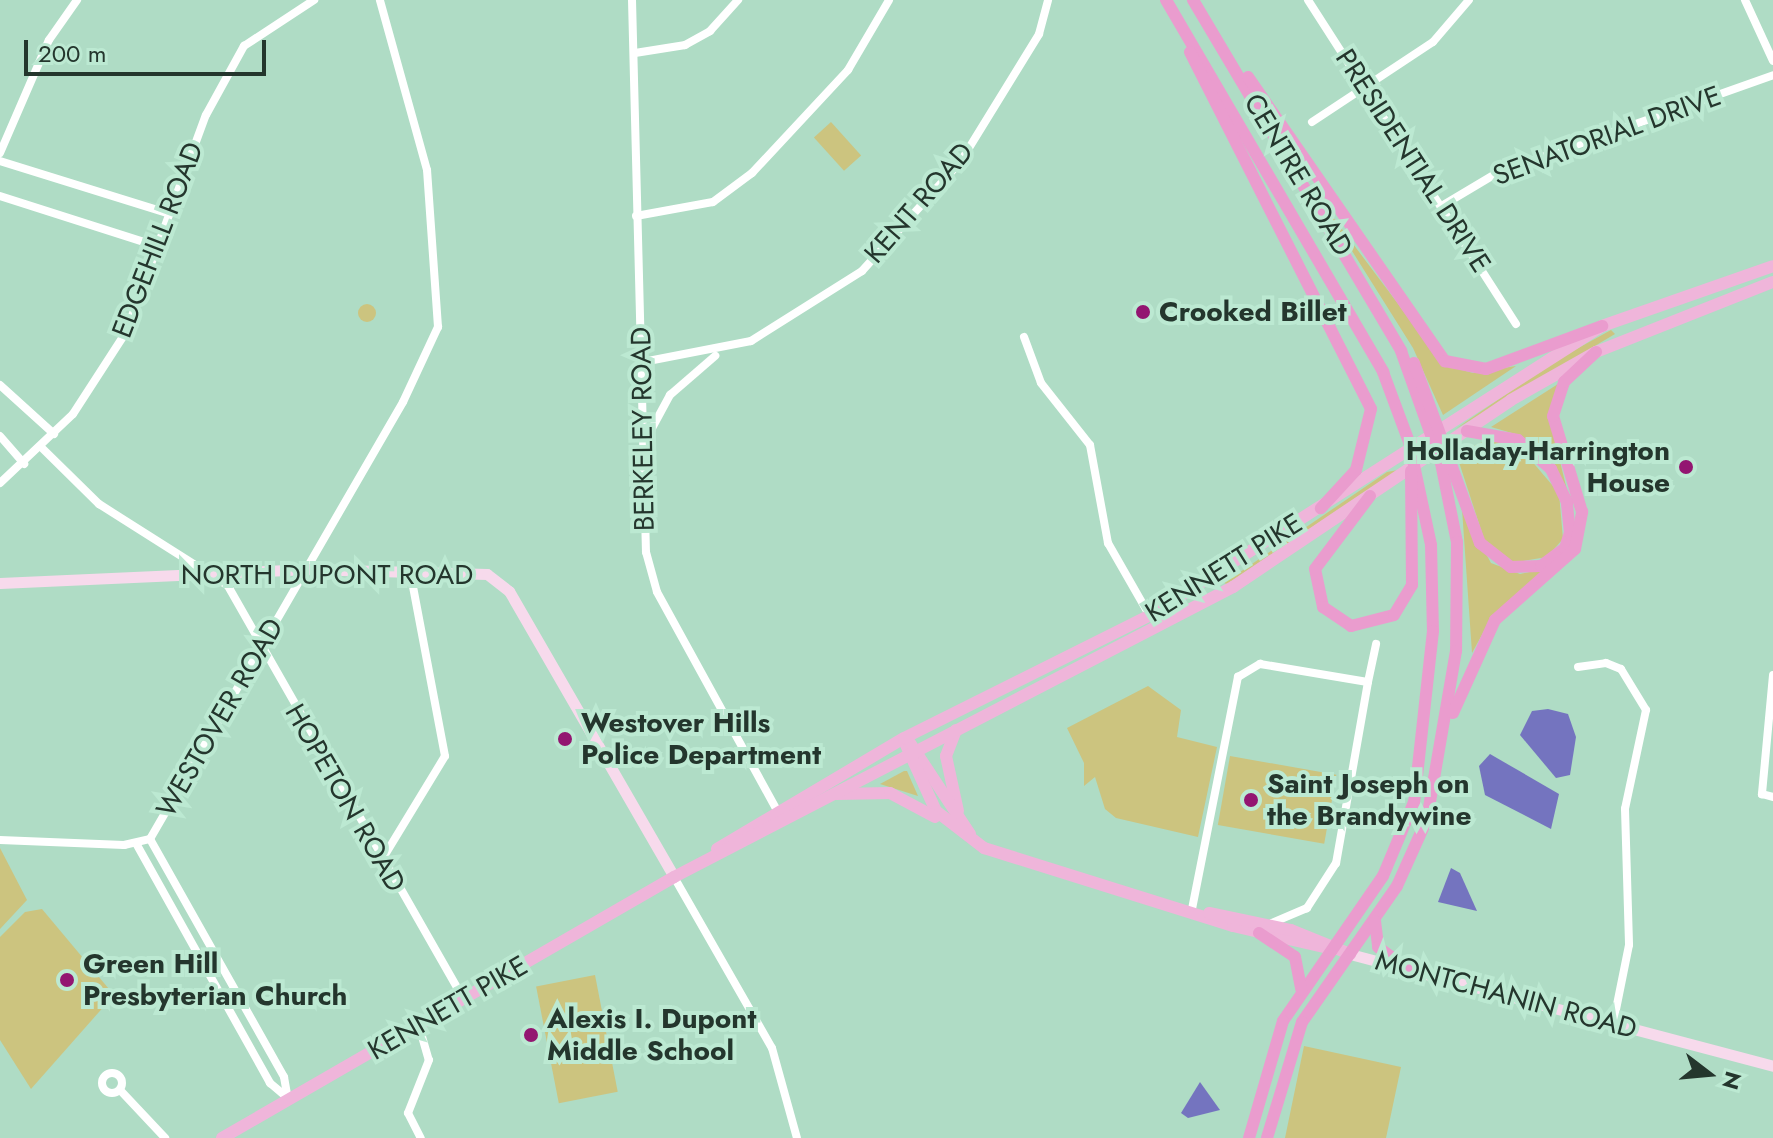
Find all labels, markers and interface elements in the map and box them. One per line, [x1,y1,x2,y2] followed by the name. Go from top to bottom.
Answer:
[28,24,270,74] scale bar
[38,36,106,71] text: 200 m
[1328,43,1498,279] street label: PRESIDENTIAL DRIVE
[1488,79,1726,193] street label: SENATORIAL DRIVE
[1236,88,1360,262] street label: CENTRE ROAD
[858,136,980,270] street label: KENT ROAD
[105,138,211,342] street label: EDGEHILL ROAD
[1159,295,1347,329] place label: Crooked Billet
[1134,303,1152,321] marker: Crooked Billet
[624,326,662,532] street label: BERKELEY ROAD
[1406,434,1670,500] place label: Holladay-Harrington House
[1677,458,1695,476] marker: Holladay-Harrington House
[1139,506,1309,630] street label: KENNETT PIKE
[181,558,473,592] street label: NORTH DUPONT ROAD
[149,613,291,823] street label: WESTOVER ROAD
[278,698,412,898] street label: HOPETON ROAD
[581,706,821,772] place label: Westover Hills Police Department
[556,730,574,748] marker: Westover Hills Police Department
[1267,767,1471,833] place label: Saint Joseph on the Brandywine
[1242,791,1260,809] marker: Saint Joseph on the Brandywine
[1372,944,1640,1046] street label: MONTCHANIN ROAD
[83,947,348,1013] place label: Green Hill Presbyterian Church
[362,949,534,1067] street label: KENNETT PIKE
[58,971,76,989] marker: Green Hill Presbyterian Church
[547,1002,756,1068] place label: Alexis I. Dupont Middle School
[522,1026,540,1044] marker: Alexis I. Dupont Middle School
[1669,1034,1749,1114] north arrow
[1714,1068,1750,1093] text: N

